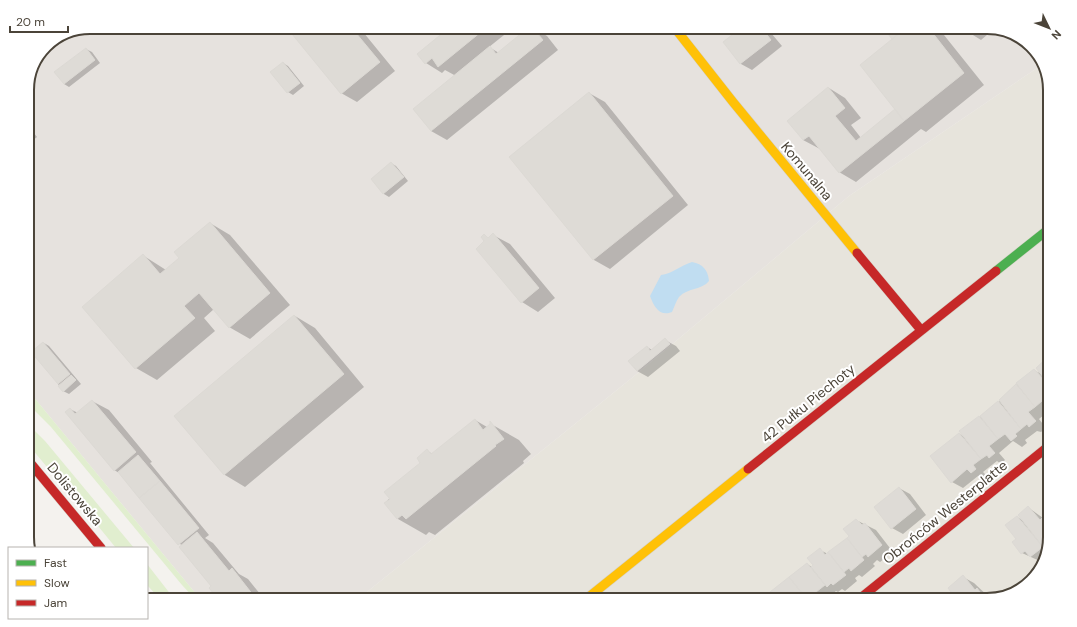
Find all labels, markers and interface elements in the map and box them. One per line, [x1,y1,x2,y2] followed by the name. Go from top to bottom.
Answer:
[10,8,68,34] scale bar
[1029,8,1069,48] north arrow
[16,14,45,30] text: 20 m
[1048,27,1064,43] text: N
[777,138,837,204] street label: Komunalna
[757,360,859,446] street label: 42 Pułku Piechoty
[879,456,1011,568] street label: Obrońców Westerplatte
[43,459,107,529] street label: Dolistowska
[8,547,148,619] legend
[44,555,67,571] text: Fast
[44,575,70,591] text: Slow
[44,595,67,611] text: Jam

